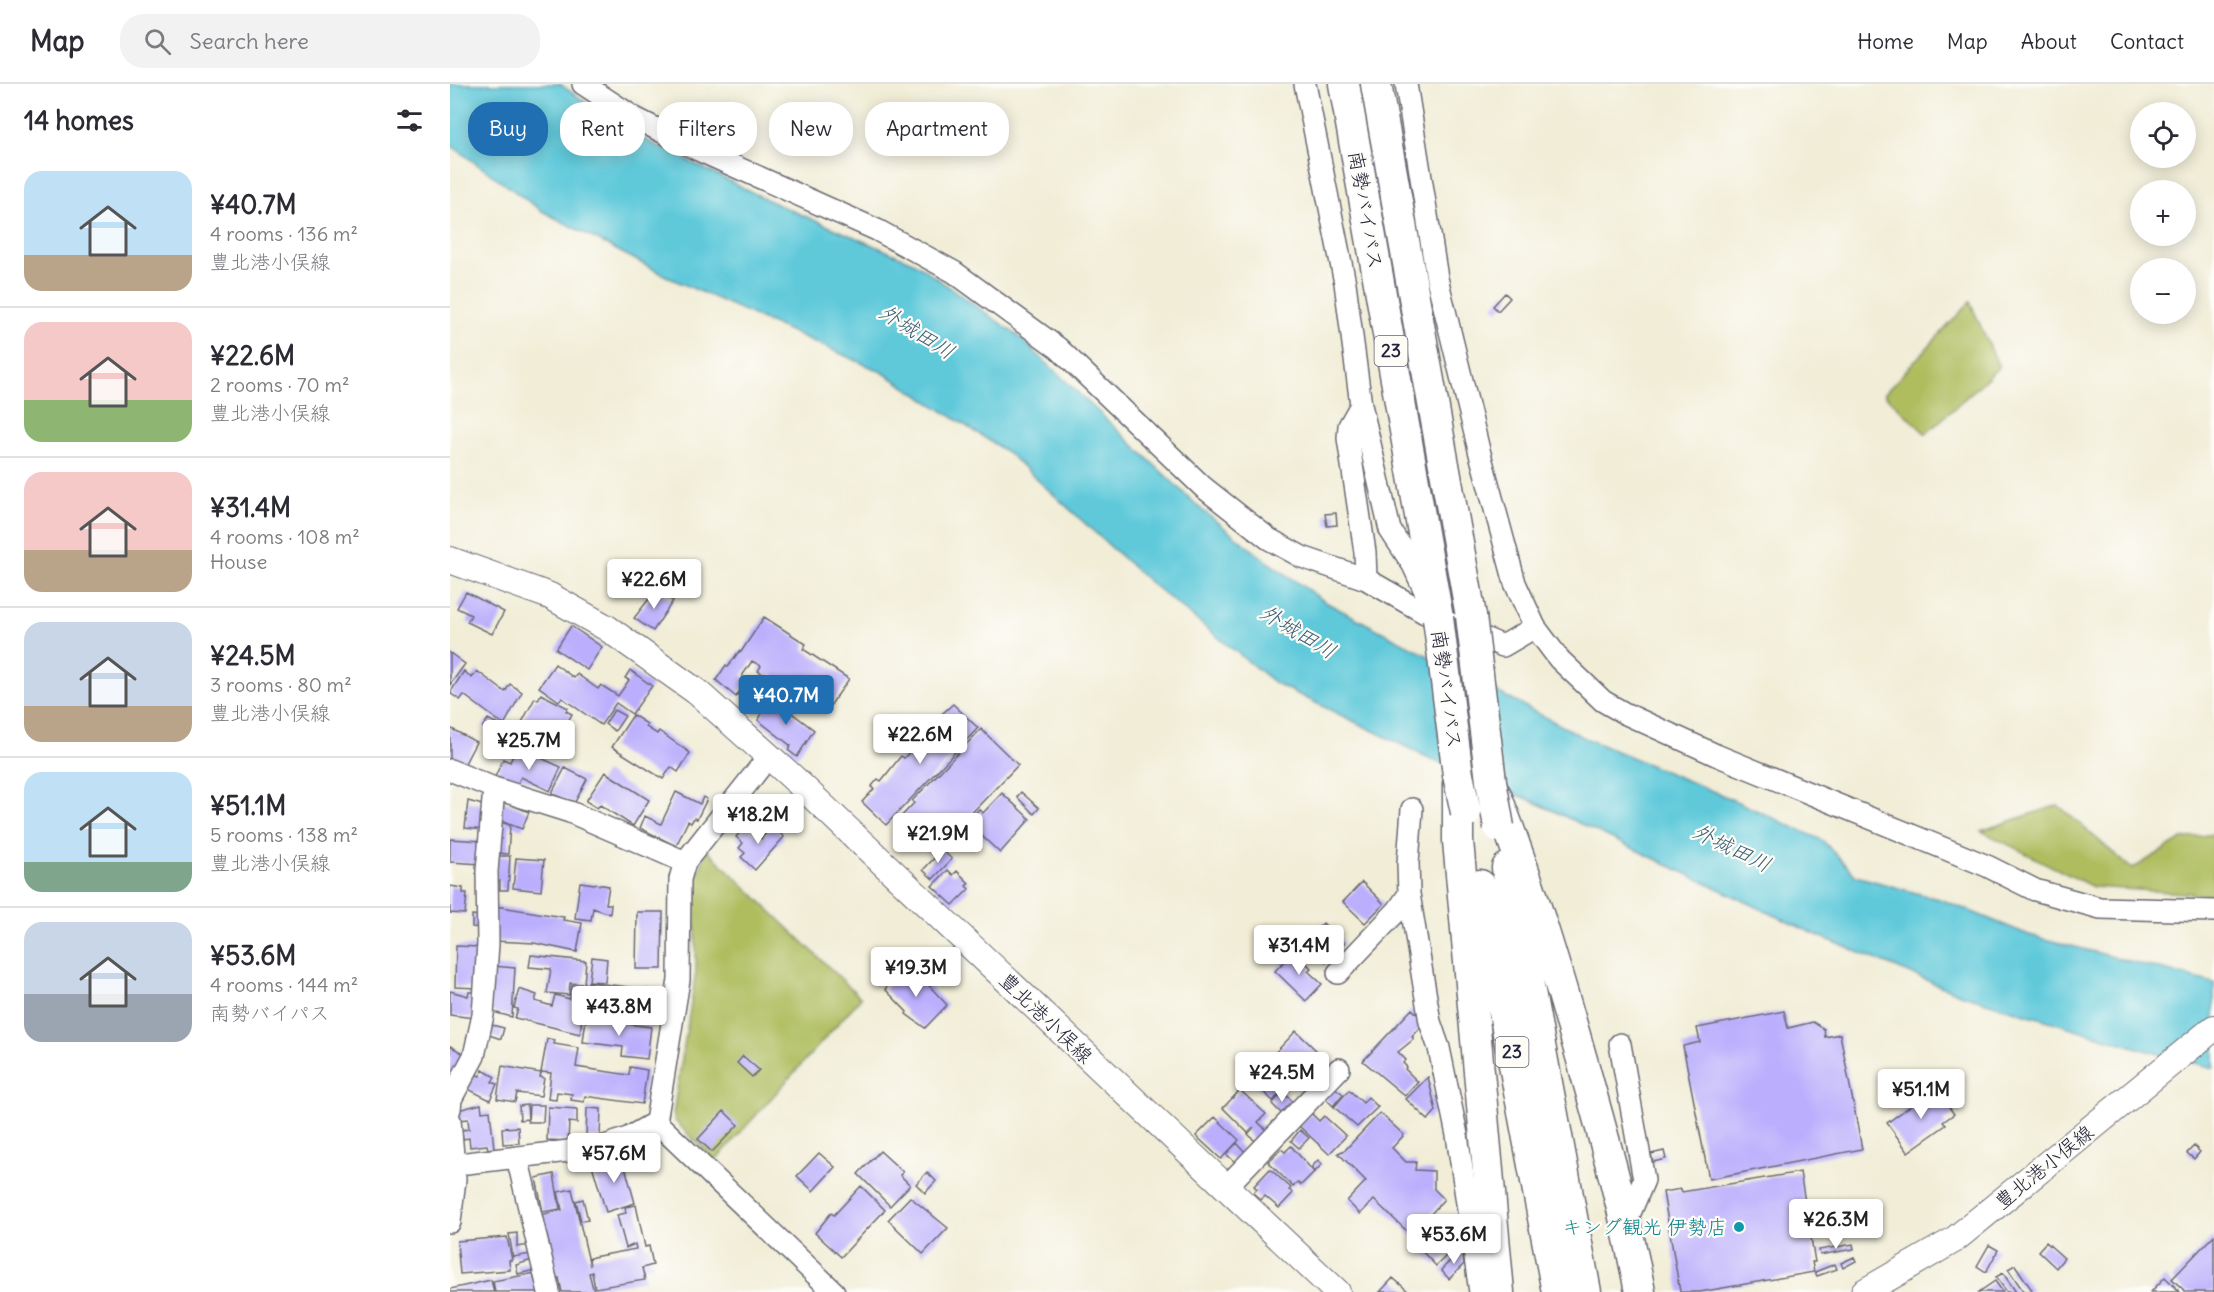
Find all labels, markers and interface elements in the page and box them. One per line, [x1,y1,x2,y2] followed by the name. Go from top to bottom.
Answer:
[120,14,540,68] search box
[30,23,84,59] text: Map
[141,25,174,58] icon: search
[189,27,309,55] text: Search here
[1857,28,1914,55] text: Home
[1947,28,1988,55] text: Map
[2021,28,2077,55] text: About
[2110,28,2184,55] text: Contact
[468,102,548,156] chip: Buy
[560,102,645,156] chip: Rent
[657,102,757,156] chip: Filters
[769,102,853,156] chip: New
[865,102,1009,156] chip: Apartment
[2130,102,2196,324] map controls
[2130,102,2196,168] button: locate
[24,104,134,137] text: 14 homes
[393,104,426,137] icon: filters
[1344,149,1389,271] street label: 南勢バイパス
[2130,180,2196,246] button: +
[210,188,297,221] text: ¥40.7M
[72,195,144,267] icon: home
[210,221,358,246] text: 4 rooms · 136 m²
[210,249,330,274] text: 豊北港小俣線
[2130,258,2196,324] button: −
[874,298,960,365] water label: 外城田川
[1374,336,1408,366] road number: 23
[210,339,295,372] text: ¥22.6M
[72,346,144,418] icon: home
[210,372,350,397] text: 2 rooms · 70 m²
[210,400,330,425] text: 豊北港小俣線
[210,491,291,524] text: ¥31.4M
[72,496,144,568] icon: home
[210,524,360,549] text: 4 rooms · 108 m²
[210,549,267,574] text: House
[605,559,703,610] pin: ¥22.6M
[621,566,687,591] text: ¥22.6M
[1255,598,1341,665] water label: 外城田川
[1427,628,1468,750] street label: 南勢バイパス
[210,639,296,672] text: ¥24.5M
[72,646,144,718] icon: home
[210,672,352,697] text: 3 rooms · 80 m²
[737,675,835,726] pin: ¥40.7M
[753,682,819,707] text: ¥40.7M
[210,700,330,725] text: 豊北港小俣線
[871,714,969,765] pin: ¥22.6M
[480,720,578,771] pin: ¥25.7M
[887,721,953,746] text: ¥22.6M
[497,727,561,752] text: ¥25.7M
[210,789,286,822] text: ¥51.1M
[709,794,807,845] pin: ¥18.2M
[72,796,144,868] icon: home
[727,801,789,826] text: ¥18.2M
[889,813,987,864] pin: ¥21.9M
[1689,817,1776,878] water label: 外城田川
[907,820,969,845] text: ¥21.9M
[210,822,358,847] text: 5 rooms · 138 m²
[210,850,330,875] text: 豊北港小俣線
[1250,925,1348,976] pin: ¥31.4M
[1268,932,1330,957] text: ¥31.4M
[210,939,296,972] text: ¥53.6M
[72,946,144,1018] icon: home
[867,947,965,998] pin: ¥19.3M
[885,954,947,979] text: ¥19.3M
[995,967,1098,1068] street label: 豊北港小俣線
[210,972,358,997] text: 4 rooms · 144 m²
[570,986,668,1037] pin: ¥43.8M
[586,993,652,1018] text: ¥43.8M
[210,1000,330,1025] text: 南勢バイパス
[1496,1037,1528,1067] road number: 23
[1233,1052,1331,1103] pin: ¥24.5M
[1249,1059,1315,1084] text: ¥24.5M
[1872,1069,1970,1120] pin: ¥51.1M
[1892,1076,1950,1101] text: ¥51.1M
[1989,1119,2098,1214] street label: 豊北港小俣線
[565,1133,663,1184] pin: ¥57.6M
[582,1140,646,1165] text: ¥57.6M
[1787,1199,1885,1250] pin: ¥26.3M
[1803,1206,1869,1231] text: ¥26.3M
[1405,1214,1503,1265] pin: ¥53.6M
[1562,1214,1727,1239] place label: キング観光 伊勢店
[1732,1220,1746,1234] marker: キング観光 伊勢店
[1421,1221,1487,1246] text: ¥53.6M

